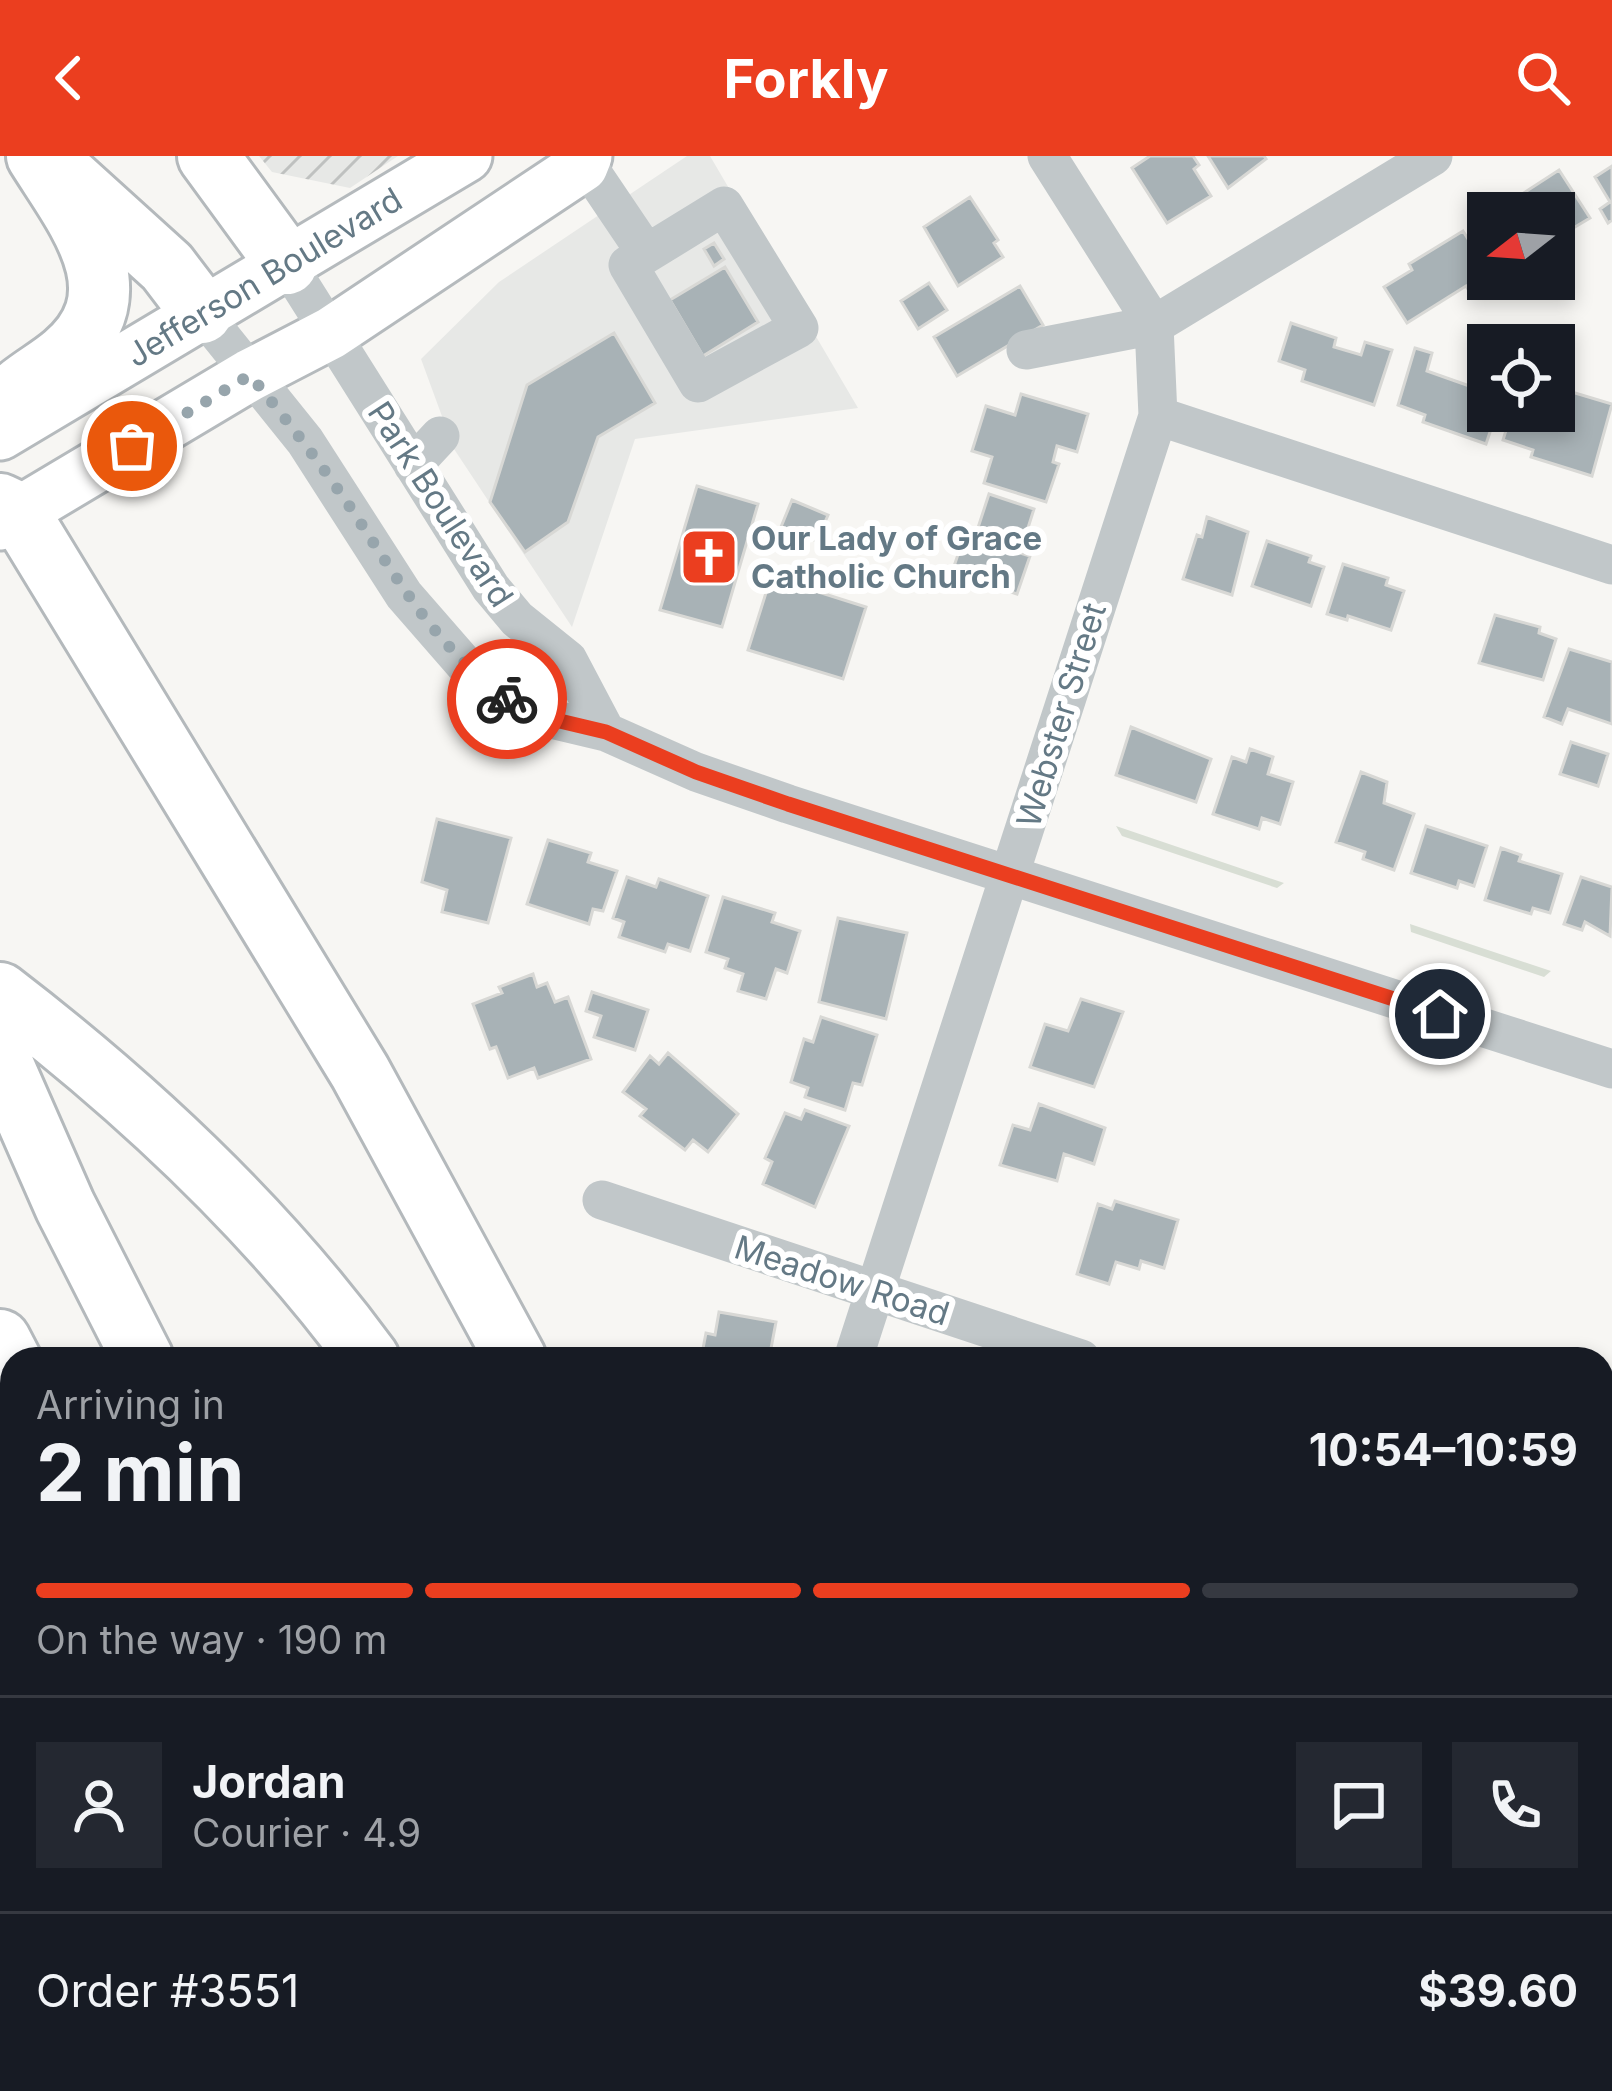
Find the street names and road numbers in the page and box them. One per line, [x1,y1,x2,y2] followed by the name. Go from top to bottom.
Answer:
[119,179,409,375] street label: Jefferson Boulevard
[360,394,522,614] street label: Park Boulevard
[1008,598,1114,832] street label: Webster Street
[730,1226,954,1334] street label: Meadow Road

